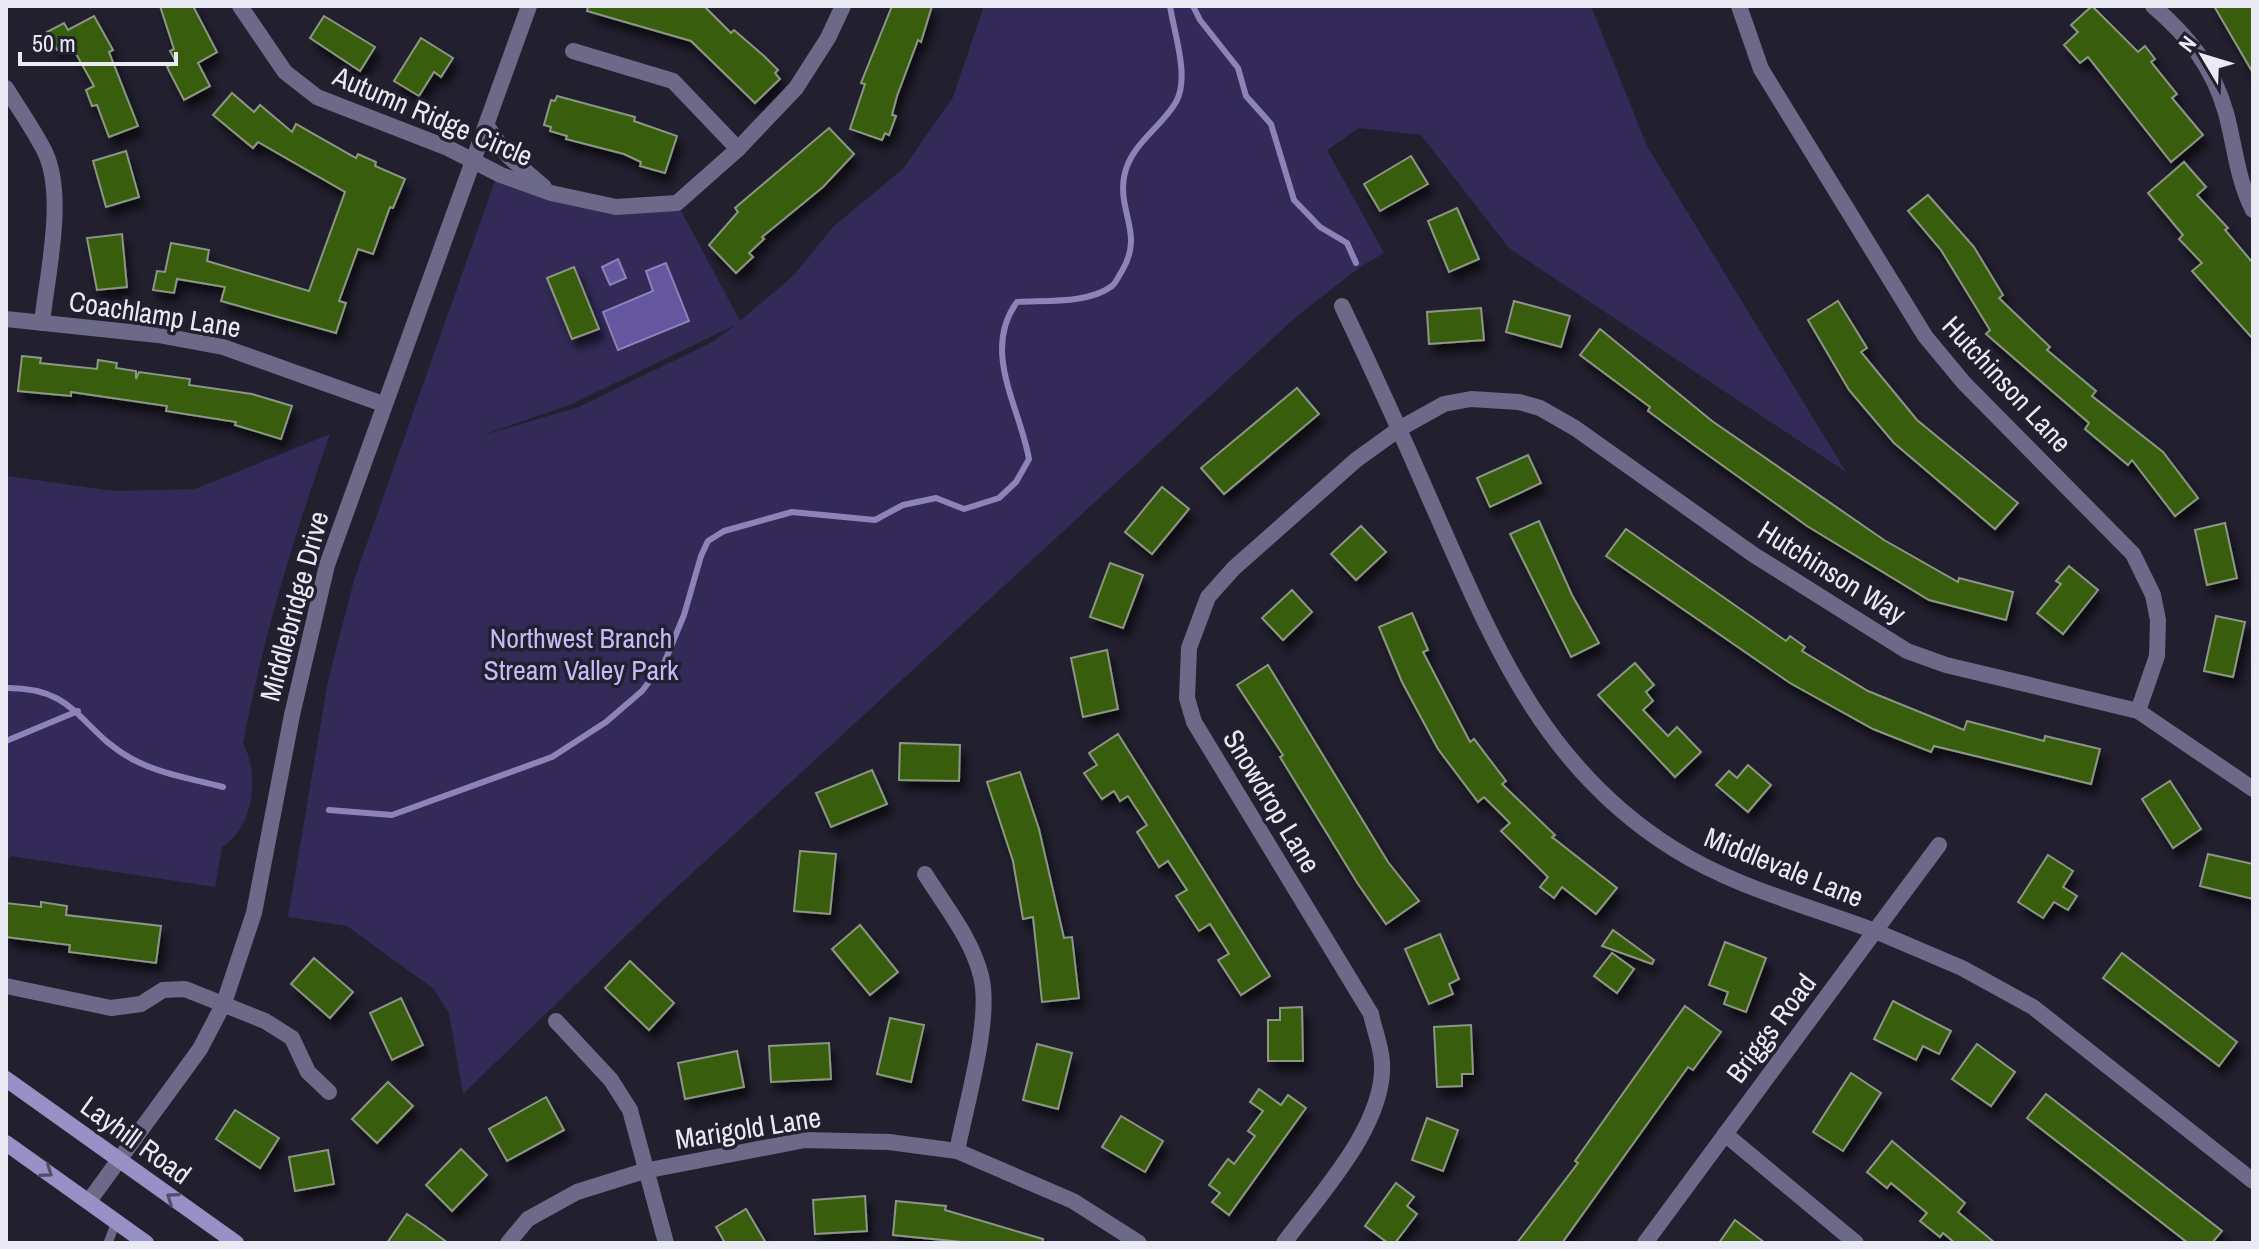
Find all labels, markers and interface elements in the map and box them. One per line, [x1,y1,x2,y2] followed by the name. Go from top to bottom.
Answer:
[20,16,176,66] scale bar
[2163,16,2243,96] north arrow
[32,27,76,59] text: 50 m
[2171,29,2203,58] text: N
[327,56,539,175] street label: Autumn Ridge Circle
[66,282,244,346] street label: Coachlamp Lane
[1934,308,2080,460] street label: Hutchinson Lane
[250,507,338,705] street label: Middlebridge Drive
[1751,511,1914,633] street label: Hutchinson Way
[484,619,679,689] park label: Northwest Branch Stream Valley Park
[1214,722,1330,880] street label: Snowdrop Lane
[1699,818,1869,916] street label: Middlevale Lane
[1717,966,1825,1090] street label: Briggs Road
[73,1087,199,1193] street label: Layhill Road
[673,1098,823,1158] street label: Marigold Lane
[39,1162,53,1177] one-way arrow
[166,1193,180,1208] one-way arrow

